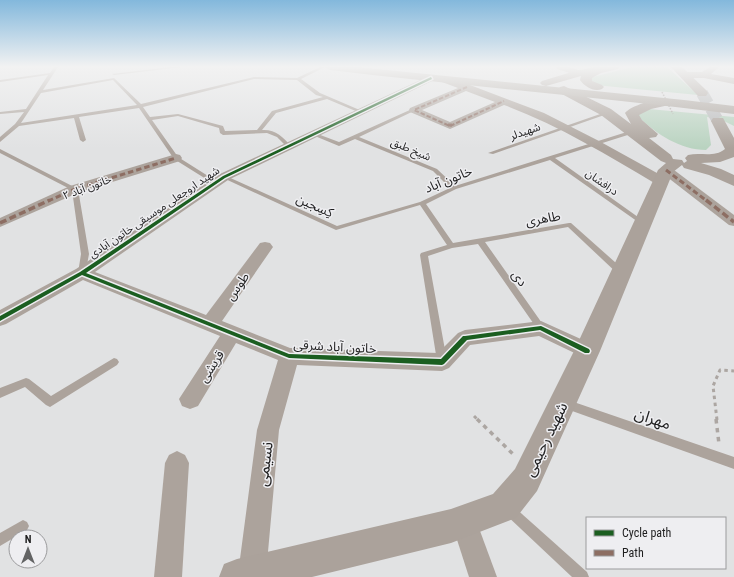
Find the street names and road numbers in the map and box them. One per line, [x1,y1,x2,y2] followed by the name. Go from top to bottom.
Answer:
[507,120,542,143] street label: شهیدلر
[388,135,433,165] street label: شیخ طبق
[422,163,475,197] street label: خاتون آباد
[87,164,222,261] street label: شهید اروجعلی موسیقی خاتون آبادی
[583,167,620,198] street label: درافشان
[61,172,114,202] street label: خاتون آباد ۲
[294,191,336,221] street label: کِسِجین
[525,208,562,230] street label: طاهری
[508,267,530,290] street label: دی
[222,269,253,304] street label: طوس
[293,337,377,357] street label: خاتون آباد شرقی
[196,347,228,386] street label: قریشی
[519,399,572,480] street label: شهید رحیمی
[632,403,674,434] street label: مهران
[252,441,277,488] street label: نسیمی

